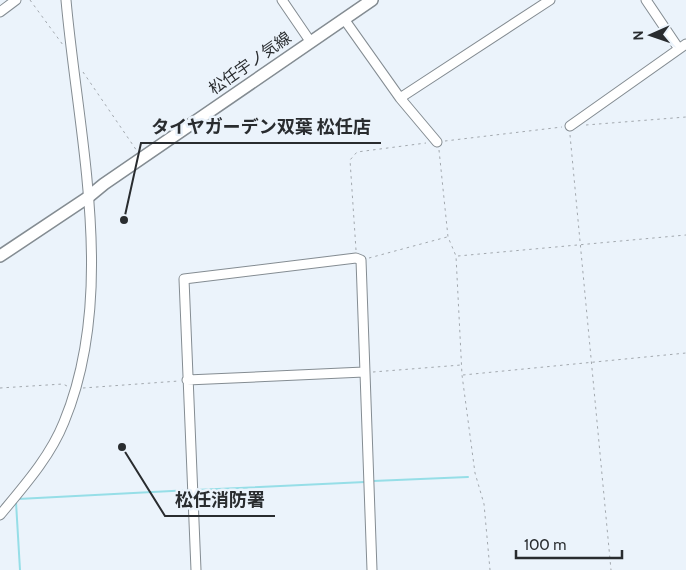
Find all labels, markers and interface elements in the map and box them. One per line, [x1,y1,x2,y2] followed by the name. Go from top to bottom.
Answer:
[626,10,676,60] north arrow
[205,28,295,98] street label: 松任宇ノ気線
[629,30,647,41] text: N
[141,110,381,143] callout: タイヤガーデン双葉 松任店
[151,116,371,138] text: タイヤガーデン双葉 松任店
[165,483,275,516] callout: 松任消防署
[175,489,265,511] text: 松任消防署
[516,528,622,560] scale bar
[524,536,566,554] text: 100 m

